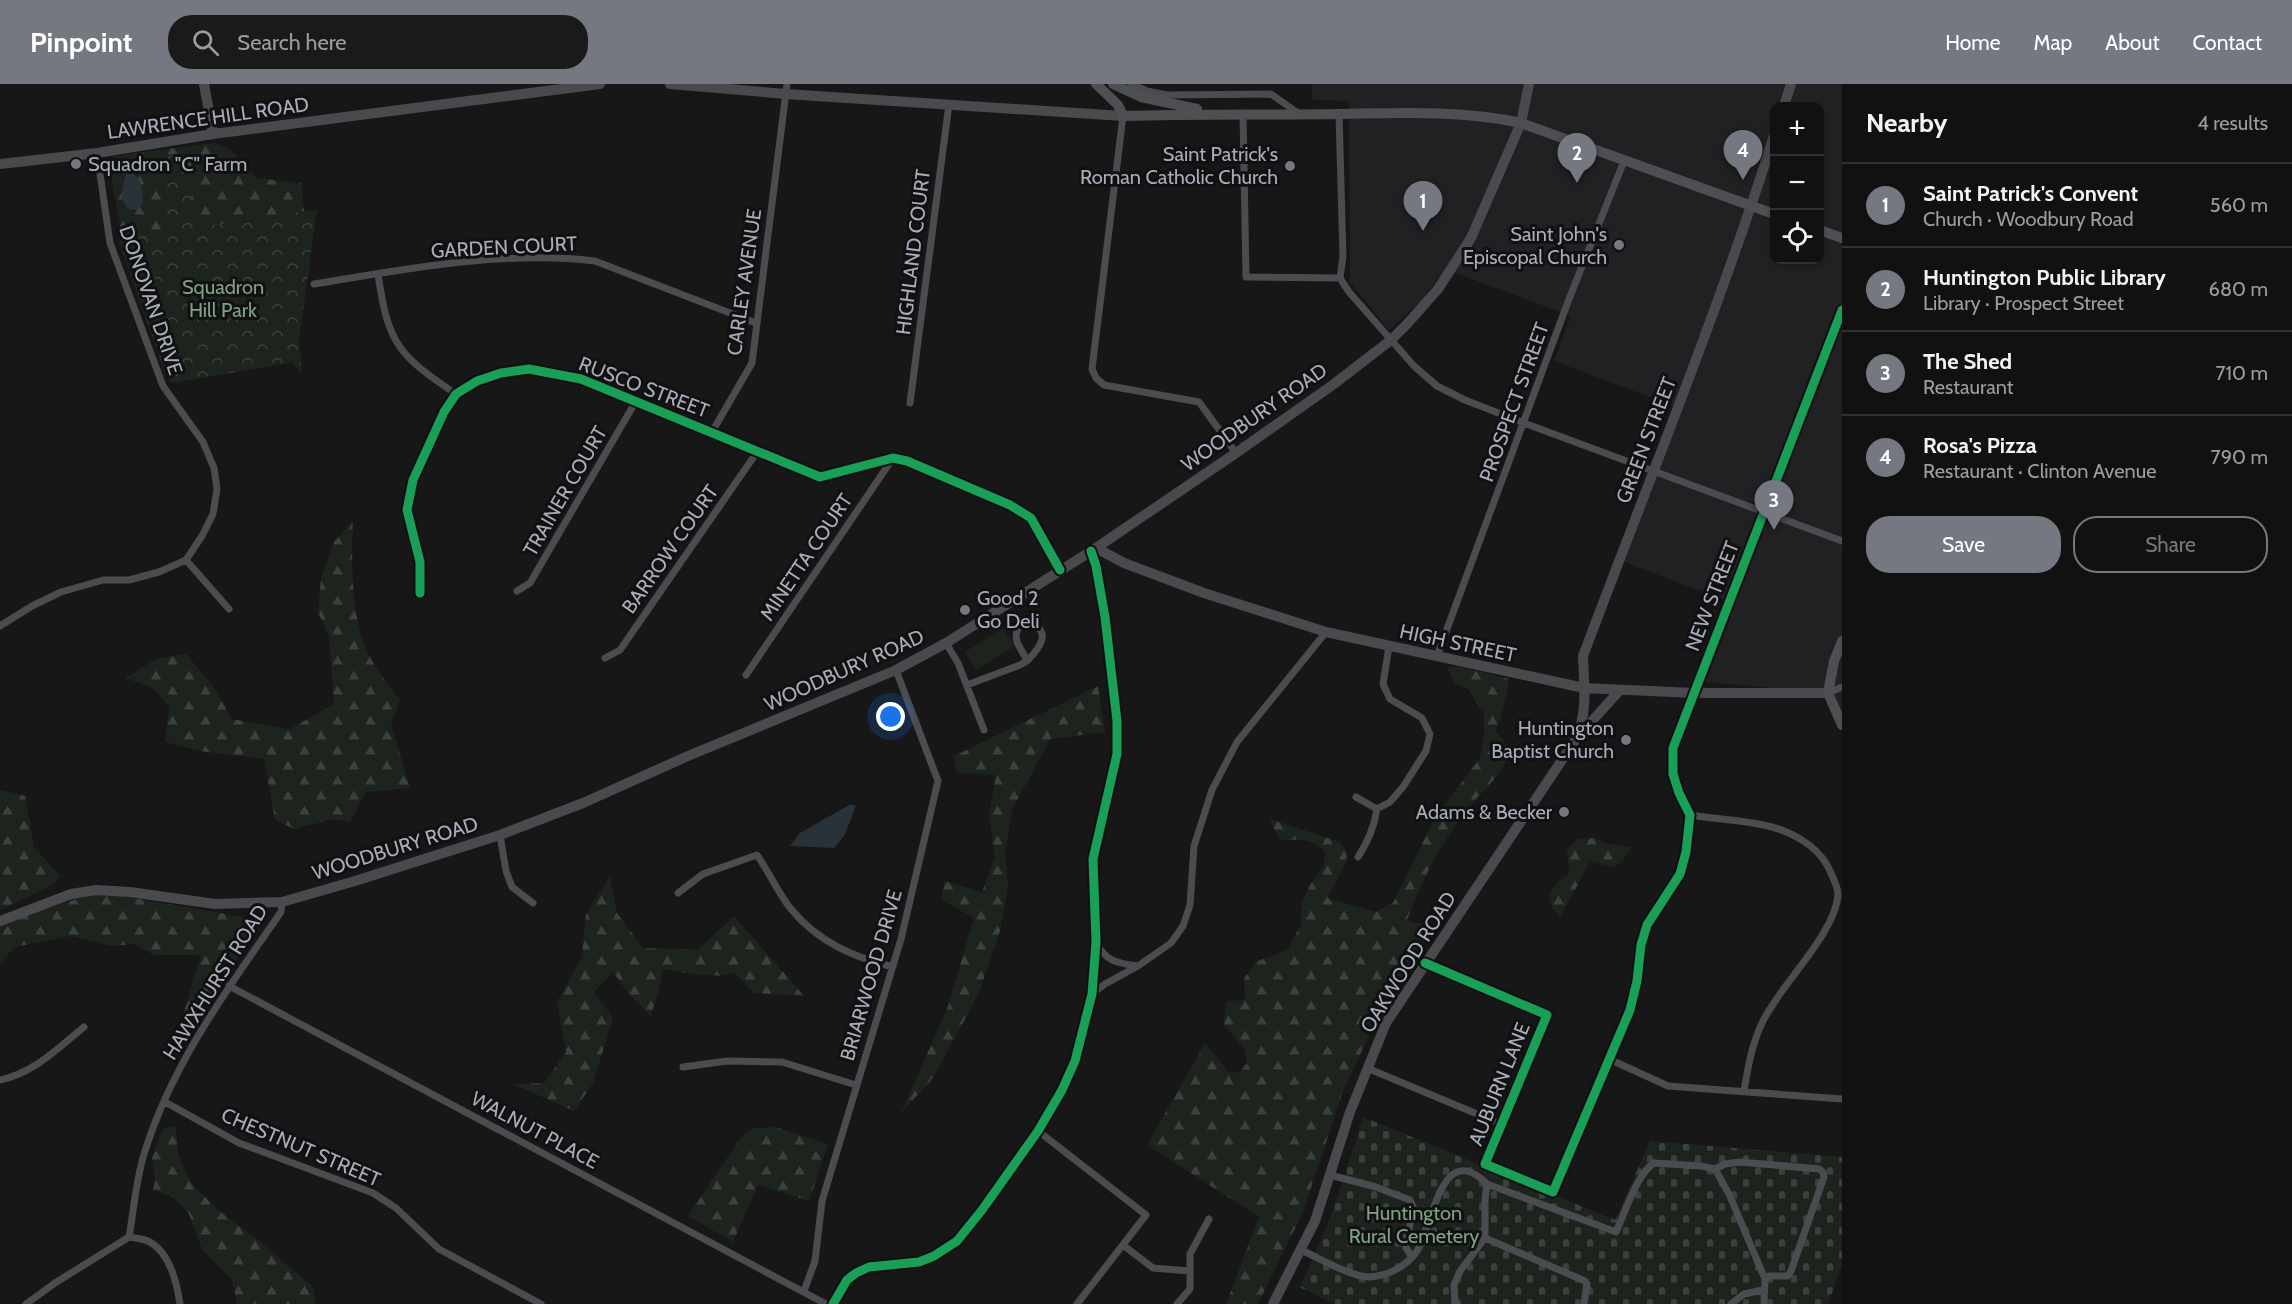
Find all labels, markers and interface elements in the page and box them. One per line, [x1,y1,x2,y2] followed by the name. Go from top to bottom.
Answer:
[168,15,588,69] search box
[30,25,132,59] text: Pinpoint
[189,26,222,59] icon: search
[237,29,347,56] text: Search here
[1945,30,2001,55] text: Home
[2034,30,2072,55] text: Map
[2105,30,2159,55] text: About
[2192,30,2262,55] text: Contact
[106,92,310,144] street label: LAWRENCE HILL ROAD
[1770,102,1824,264] map controls
[1770,102,1824,156] button: +
[1866,107,1947,139] text: Nearby
[2197,111,2268,135] text: 4 results
[1724,130,1762,180] pin: 4
[1558,134,1596,183] pin: 2
[1080,142,1278,189] place label: Saint Patrick's Roman Catholic Church
[88,152,247,176] place label: Squadron "C" Farm
[1770,156,1824,210] button: −
[69,157,83,171] marker: Squadron "C" Farm
[1283,159,1297,173] marker: Saint Patrick's Roman Catholic Church
[891,168,935,336] street label: HIGHLAND COURT
[1923,180,2138,207] text: Saint Patrick's Convent
[1404,182,1442,231] pin: 1
[1882,193,1889,217] text: 1
[2210,193,2268,217] text: 560 m
[722,207,766,357] street label: CARLEY AVENUE
[1923,207,2134,231] text: Church · Woodbury Road
[1770,210,1824,264] button: locate
[114,222,188,378] street label: DONOVAN DRIVE
[1463,222,1607,269] place label: Saint John's Episcopal Church
[430,231,578,263] street label: GARDEN COURT
[1612,238,1626,252] marker: Saint John's Episcopal Church
[1923,264,2166,291] text: Huntington Public Library
[182,275,264,322] park label: Squadron Hill Park
[1880,277,1891,301] text: 2
[2209,277,2268,301] text: 680 m
[1923,291,2124,315] text: Library · Prospect Street
[1474,319,1554,485] street label: PROSPECT STREET
[1923,348,2012,375] text: The Shed
[576,351,713,423] street label: RUSCO STREET
[1177,358,1331,476] street label: WOODBURY ROAD
[1880,361,1891,385] text: 3
[2215,361,2268,385] text: 710 m
[1611,373,1681,507] street label: GREEN STREET
[1923,375,2014,399] text: Restaurant
[518,421,612,560] street label: TRAINER COURT
[1923,432,2037,459] text: Rosa's Pizza
[1879,445,1892,469] text: 4
[2211,445,2268,469] text: 790 m
[1923,459,2156,483] text: Restaurant · Clinton Avenue
[617,480,723,618] street label: BARROW COURT
[1754,480,1794,530] pin: 3
[755,489,857,625] street label: MINETTA COURT
[1866,516,2061,573] button: Save
[2073,516,2268,573] button: Share
[1680,537,1744,654] street label: NEW STREET
[977,586,1039,633] place label: Good 2 Go Deli
[958,603,972,617] marker: Good 2 Go Deli
[1398,619,1519,667] street label: HIGH STREET
[760,624,928,716] street label: WOODBURY ROAD
[876,702,905,731] your location
[1491,716,1614,763] place label: Huntington Baptist Church
[1619,733,1633,747] marker: Huntington Baptist Church
[1416,800,1553,824] place label: Adams & Becker
[1557,805,1571,819] marker: Adams & Becker
[309,811,481,885] street label: WOODBURY ROAD
[835,887,907,1063] street label: BRIARWOOD DRIVE
[1355,887,1461,1037] street label: OAKWOOD ROAD
[158,900,272,1064] street label: HAWXHURST ROAD
[1463,1019,1535,1149] street label: AUBURN LANE
[467,1086,603,1174] street label: WALNUT PLACE
[218,1103,385,1192] street label: CHESTNUT STREET
[1349,1201,1479,1248] park label: Huntington Rural Cemetery

